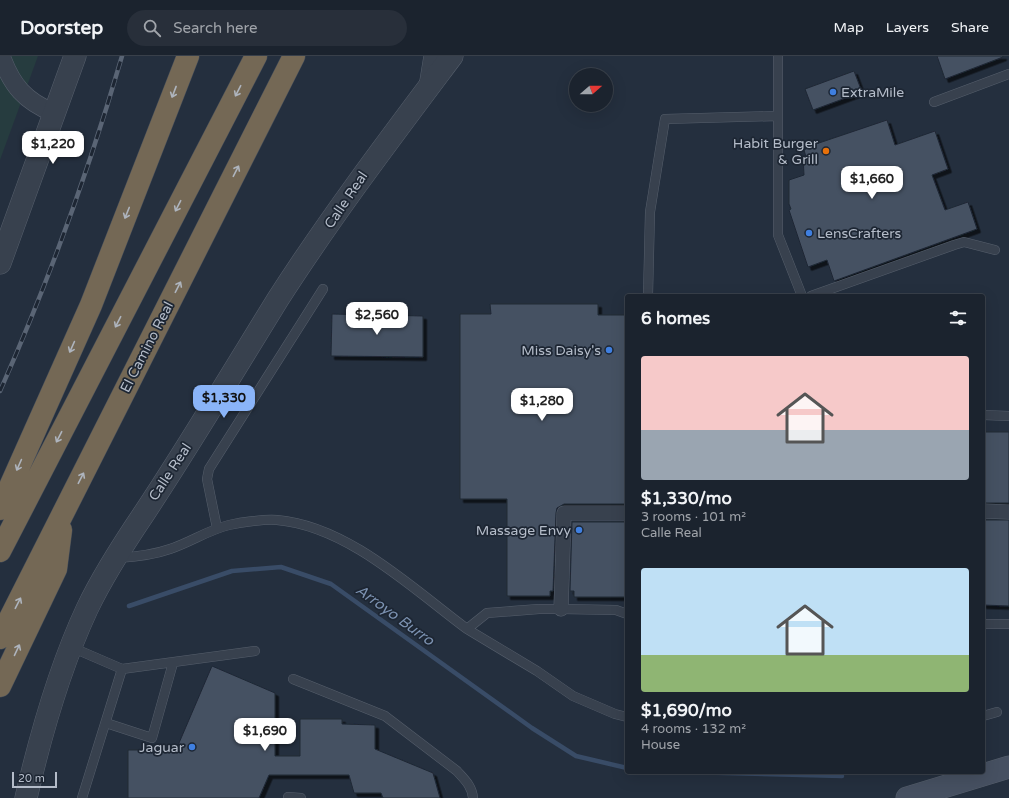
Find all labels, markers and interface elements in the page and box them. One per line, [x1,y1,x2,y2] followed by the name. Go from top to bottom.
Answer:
[127,10,407,46] search box
[20,17,103,39] text: Doorstep
[141,17,163,39] icon: search
[173,19,258,37] text: Search here
[834,19,864,36] text: Map
[886,19,929,36] text: Layers
[951,19,989,36] text: Share
[569,68,613,112] north arrow
[569,68,613,112] map controls
[233,84,241,96] one-way arrow
[841,84,904,101] place label: ExtraMile
[170,86,178,98] one-way arrow
[828,87,838,97] marker: ExtraMile
[20,131,86,165] pin: $1,220
[733,135,819,168] place label: Habit Burger & Grill
[31,136,75,152] text: $1,220
[821,146,831,156] marker: Habit Burger & Grill
[233,165,240,177] one-way arrow
[839,166,905,200] pin: $1,660
[321,168,371,232] street label: Calle Real
[850,171,894,187] text: $1,660
[174,200,181,212] one-way arrow
[122,207,130,219] one-way arrow
[817,225,902,242] place label: LensCrafters
[804,228,814,238] marker: LensCrafters
[174,281,182,293] one-way arrow
[117,299,177,395] street label: El Camino Real
[344,302,410,336] pin: $2,560
[355,307,399,323] text: $2,560
[947,307,969,329] icon: filters
[641,308,710,329] text: 6 homes
[114,315,122,327] one-way arrow
[68,340,75,352] one-way arrow
[521,342,601,359] place label: Miss Daisy's
[604,345,614,355] marker: Miss Daisy's
[769,382,841,454] icon: home
[191,385,257,419] pin: $1,330
[509,388,575,422] pin: $1,280
[202,390,246,406] text: $1,330
[520,393,564,409] text: $1,280
[55,431,62,443] one-way arrow
[145,440,195,504] street label: Calle Real
[15,459,23,471] one-way arrow
[78,472,85,484] one-way arrow
[641,488,732,509] text: $1,330/mo
[641,509,746,525] text: 3 rooms · 101 m²
[476,522,571,539] place label: Massage Envy
[574,525,584,535] marker: Massage Envy
[641,525,702,541] text: Calle Real
[352,581,438,650] water label: Arroyo Burro
[769,594,841,666] icon: home
[14,598,22,610] one-way arrow
[14,645,21,657] one-way arrow
[641,700,732,721] text: $1,690/mo
[232,718,298,752] pin: $1,690
[641,721,746,737] text: 4 rooms · 132 m²
[243,723,287,739] text: $1,690
[641,737,680,753] text: House
[139,739,185,756] place label: Jaguar
[187,742,197,752] marker: Jaguar
[12,770,57,789] scale bar
[18,772,45,785] text: 20 m

